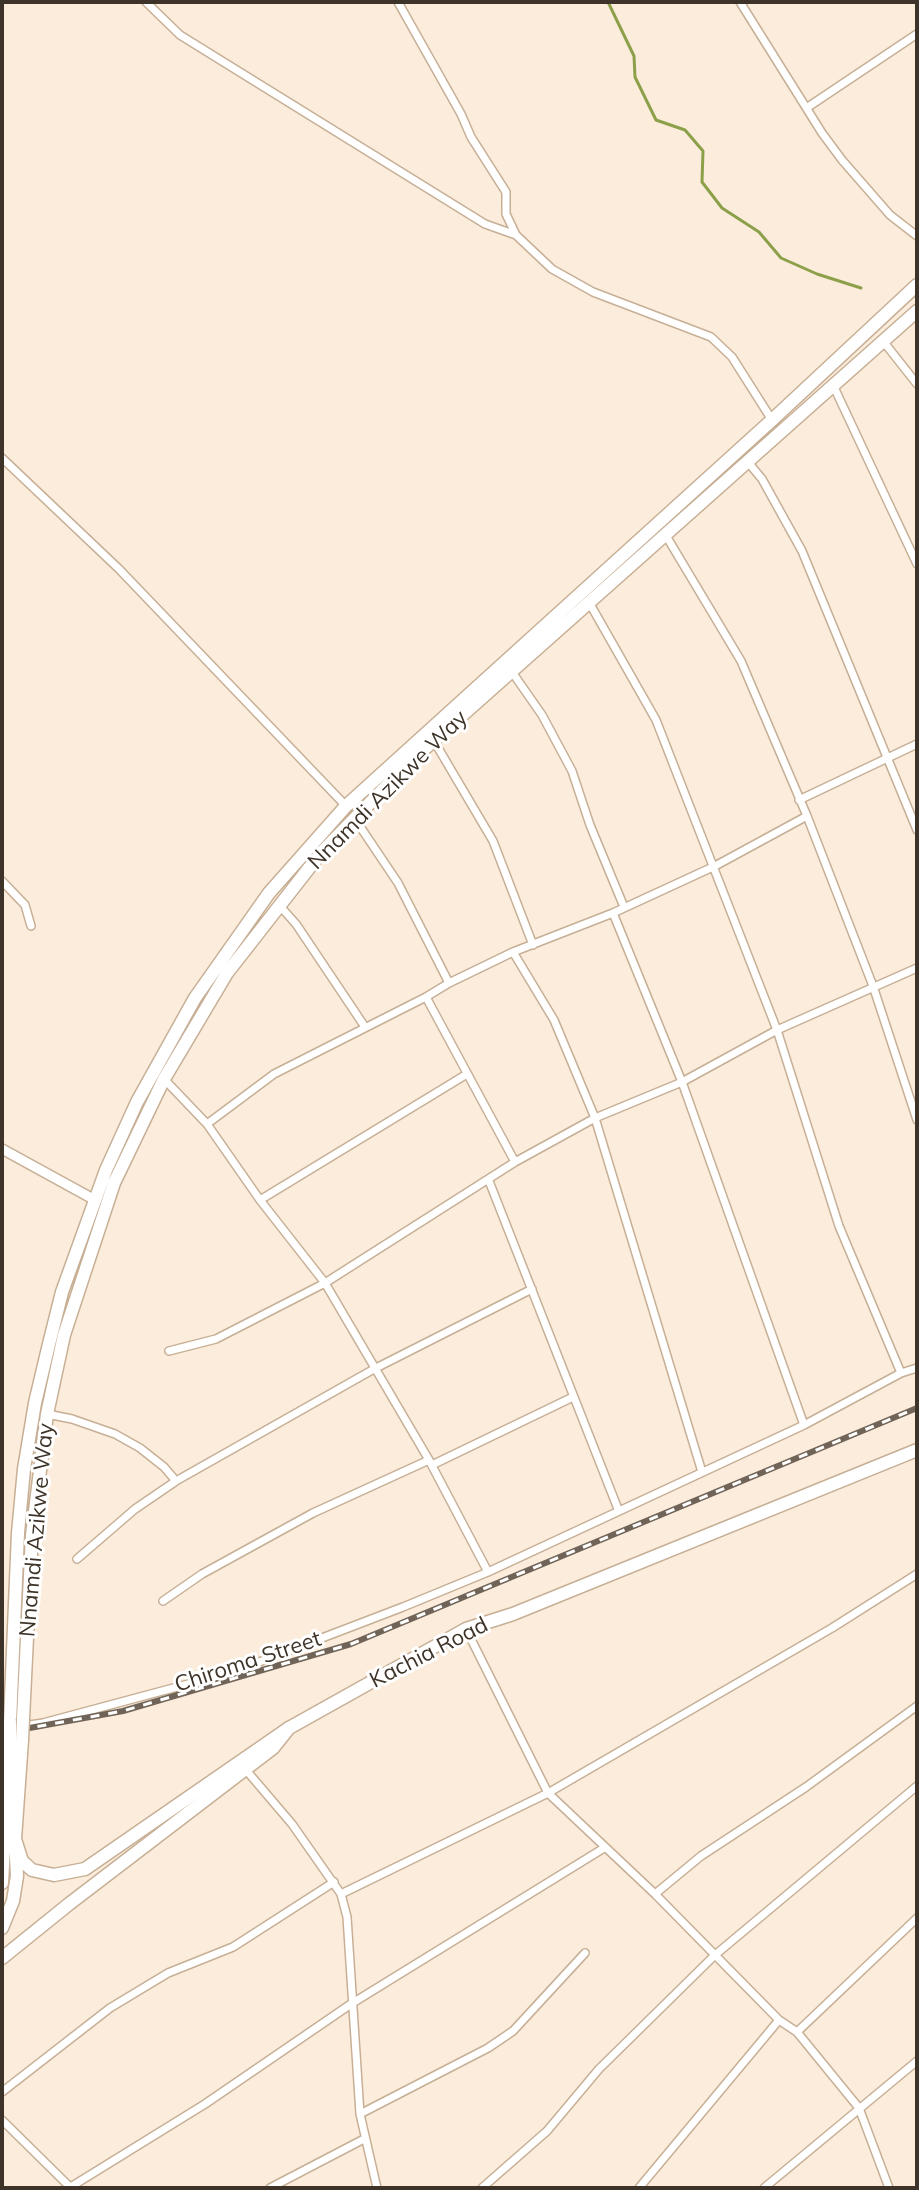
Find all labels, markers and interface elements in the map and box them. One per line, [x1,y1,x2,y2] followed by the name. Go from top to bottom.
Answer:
[303,705,473,875] street label: Nnamdi Azikwe Way
[15,1422,59,1638] street label: Nnamdi Azikwe Way
[366,1612,492,1694] street label: Kachia Road
[171,1626,325,1698] street label: Chiroma Street

